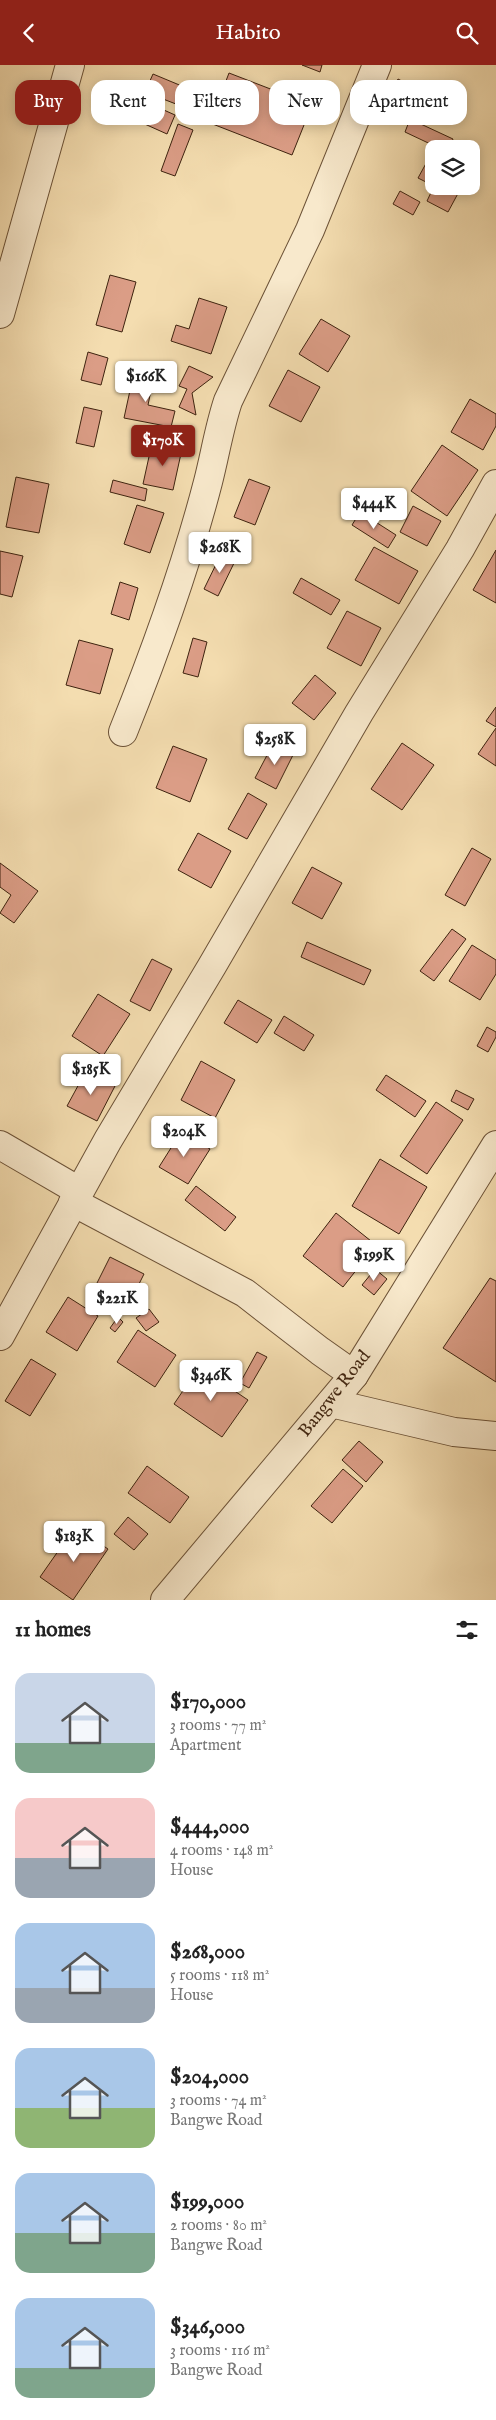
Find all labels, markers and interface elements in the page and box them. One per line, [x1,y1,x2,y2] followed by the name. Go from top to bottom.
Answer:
[15,19,43,47] icon: back
[215,19,281,47] text: Habito
[453,19,481,47] icon: search
[15,80,81,125] chip: Buy
[91,80,165,125] chip: Rent
[175,80,259,125] chip: Filters
[269,80,340,125] chip: New
[350,80,467,125] chip: Apartment
[425,140,480,195] map controls
[425,140,480,195] button: layers
[111,361,181,403] pin: $166K
[126,367,166,387] text: $166K
[128,425,198,467] pin: $170K
[142,431,184,451] text: $170K
[339,487,409,530] pin: $444K
[352,494,396,514] text: $444K
[185,531,255,574] pin: $268K
[200,538,240,558] text: $268K
[240,723,310,766] pin: $258K
[255,730,295,750] text: $258K
[56,1053,126,1096] pin: $185K
[72,1060,110,1080] text: $185K
[149,1115,219,1158] pin: $204K
[162,1122,206,1142] text: $204K
[339,1239,409,1282] pin: $199K
[354,1246,394,1266] text: $199K
[82,1283,152,1325] pin: $221K
[96,1289,138,1309] text: $221K
[294,1346,376,1442] street label: Bangwe Road
[176,1359,246,1402] pin: $346K
[191,1366,232,1386] text: $346K
[39,1521,109,1563] pin: $183K
[55,1527,93,1547] text: $183K
[453,1616,481,1644] icon: filters
[15,1617,91,1644] text: 11 homes
[170,1689,246,1716] text: $170,000
[55,1693,115,1753] icon: home
[170,1716,266,1736] text: 3 rooms · 77 m²
[170,1736,241,1756] text: Apartment
[170,1814,250,1841] text: $444,000
[55,1818,115,1878] icon: home
[170,1841,273,1861] text: 4 rooms · 148 m²
[170,1861,213,1881] text: House
[170,1939,245,1966] text: $268,000
[55,1943,115,2003] icon: home
[170,1966,269,1986] text: 5 rooms · 118 m²
[170,1986,213,2006] text: House
[170,2064,249,2091] text: $204,000
[55,2068,115,2128] icon: home
[170,2091,267,2111] text: 3 rooms · 74 m²
[170,2111,262,2131] text: Bangwe Road
[170,2189,244,2216] text: $199,000
[55,2193,115,2253] icon: home
[170,2216,267,2236] text: 2 rooms · 80 m²
[170,2236,262,2256] text: Bangwe Road
[170,2314,245,2341] text: $346,000
[55,2318,115,2378] icon: home
[170,2341,270,2361] text: 3 rooms · 116 m²
[170,2361,262,2381] text: Bangwe Road

